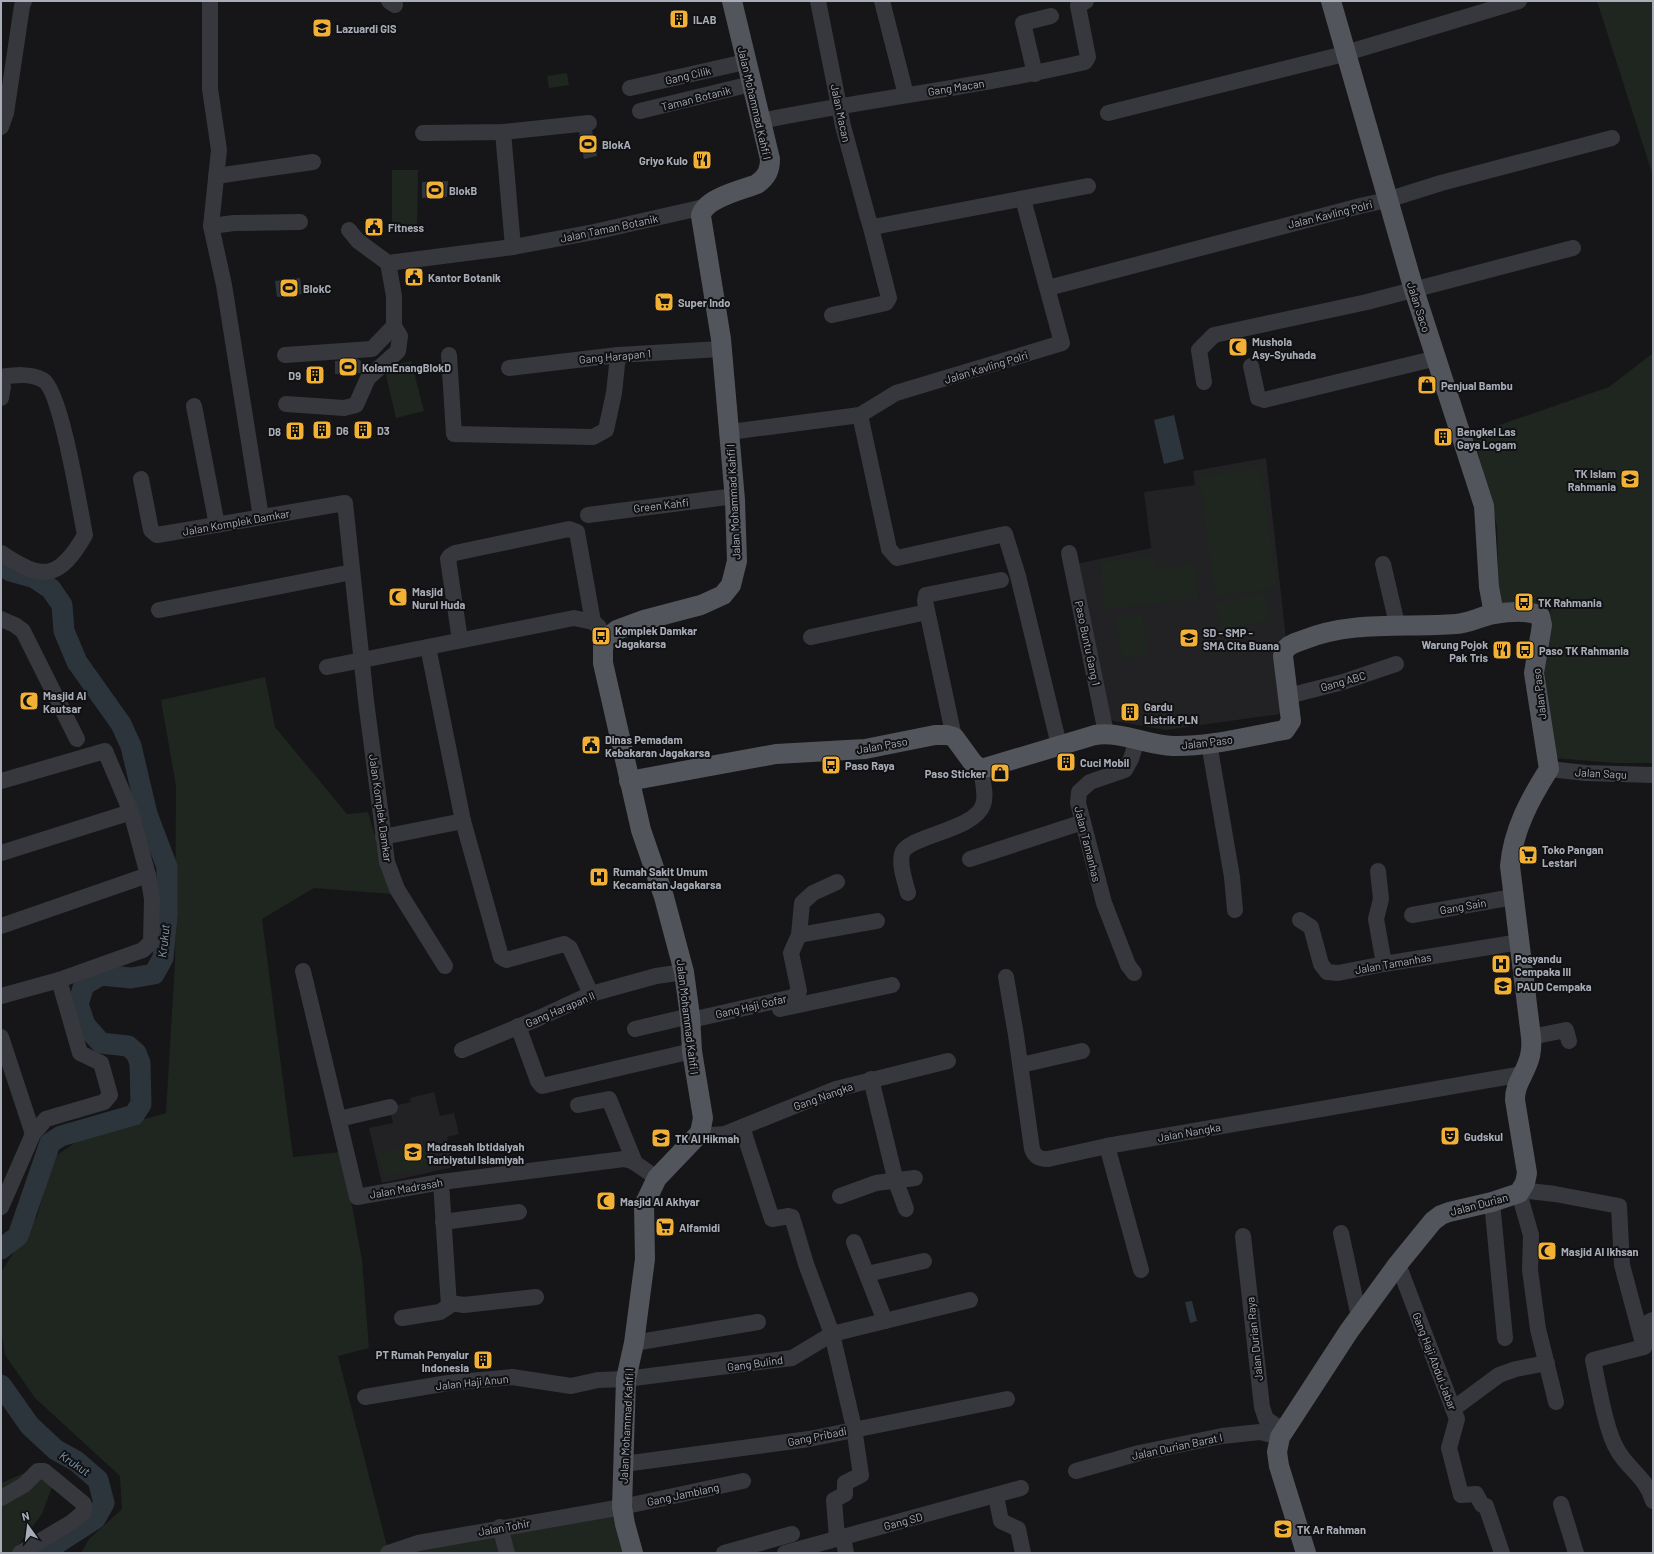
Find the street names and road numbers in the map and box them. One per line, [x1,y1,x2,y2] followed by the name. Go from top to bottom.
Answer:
[736,45,774,161] street label: Jalan Mohammad Kahfi I
[664,63,713,87] street label: Gang Cilik
[927,76,985,98] street label: Gang Macan
[660,83,733,113] street label: Taman Botanik
[829,83,854,143] street label: Jalan Macan
[1286,197,1374,231] street label: Jalan Kavling Polri
[559,211,659,245] street label: Jalan Taman Botanik
[1405,280,1433,334] street label: Jalan Saco
[578,346,652,366] street label: Gang Harapan 1
[943,348,1030,386] street label: Jalan Kavling Polri
[723,444,743,560] street label: Jalan Mohammad Kahfi I
[633,495,689,515] street label: Green Kahfi
[181,506,291,538] street label: Jalan Komplek Damkar
[1073,599,1103,687] street label: Paso Buntu Gang 1
[1319,668,1367,694] street label: Gang ABC
[1529,668,1549,720] street label: Jalan Paso
[1181,732,1233,752] street label: Jalan Paso
[855,734,909,756] street label: Jalan Paso
[367,753,395,863] street label: Jalan Komplek Damkar
[1575,765,1627,781] street label: Jalan Sagu
[1072,805,1104,883] street label: Jalan Tamanhas
[1439,896,1487,916] street label: Gang Sain
[1354,950,1432,976] street label: Jalan Tamanhas
[674,959,702,1075] street label: Jalan Mohammad Kahfi I
[523,989,597,1029] street label: Gang Harapan II
[714,991,788,1021] street label: Gang Haji Gofar
[792,1079,854,1113] street label: Gang Nangka
[1156,1120,1222,1144] street label: Jalan Nangka
[368,1175,444,1201] street label: Jalan Madrasah
[1449,1190,1509,1218] street label: Jalan Durian
[1243,1296,1265,1382] street label: Jalan Durian Raya
[1410,1310,1460,1412] street label: Gang Haji Abdul Jabar
[726,1353,784,1373] street label: Gang Bulind
[616,1368,636,1484] street label: Jalan Mohammad Kahfi I
[435,1372,509,1392] street label: Jalan Haji Anun
[786,1424,848,1448] street label: Gang Pribadi
[1130,1430,1224,1462] street label: Jalan Durian Barat I
[646,1480,720,1508] street label: Gang Jamblang
[882,1510,924,1532] street label: Gang SD
[477,1516,531,1538] street label: Jalan Tohir

